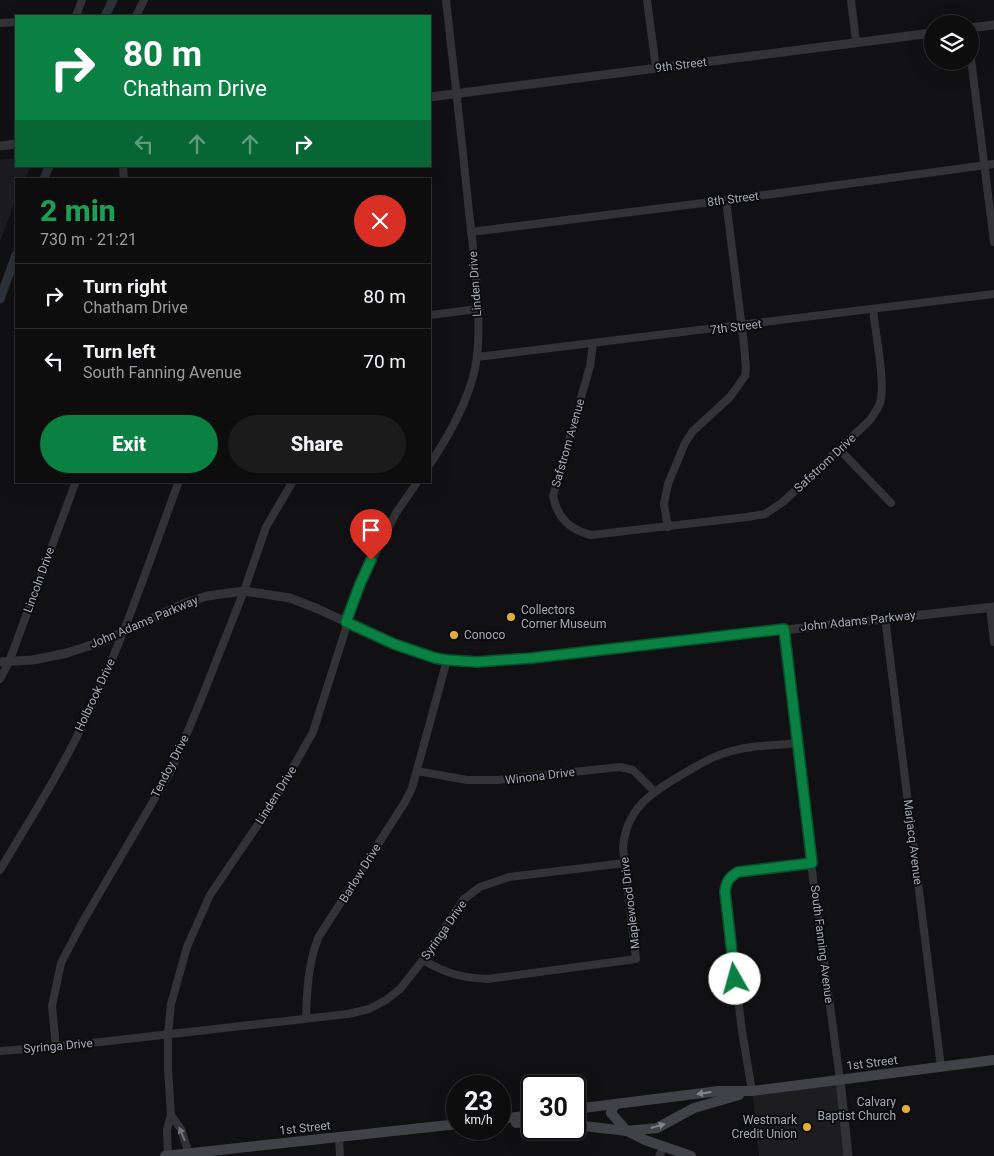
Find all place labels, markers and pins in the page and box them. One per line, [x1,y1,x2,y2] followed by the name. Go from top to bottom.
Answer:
[350,509,392,560] pin
[521,603,607,631] place label: Collectors Corner Museum
[505,611,517,623] marker: Collectors Corner Museum
[464,628,505,642] place label: Conoco
[448,629,460,641] marker: Conoco
[817,1095,896,1123] place label: Calvary Baptist Church
[900,1103,912,1115] marker: Calvary Baptist Church
[731,1113,798,1141] place label: Westmark Credit Union
[801,1121,813,1133] marker: Westmark Credit Union

